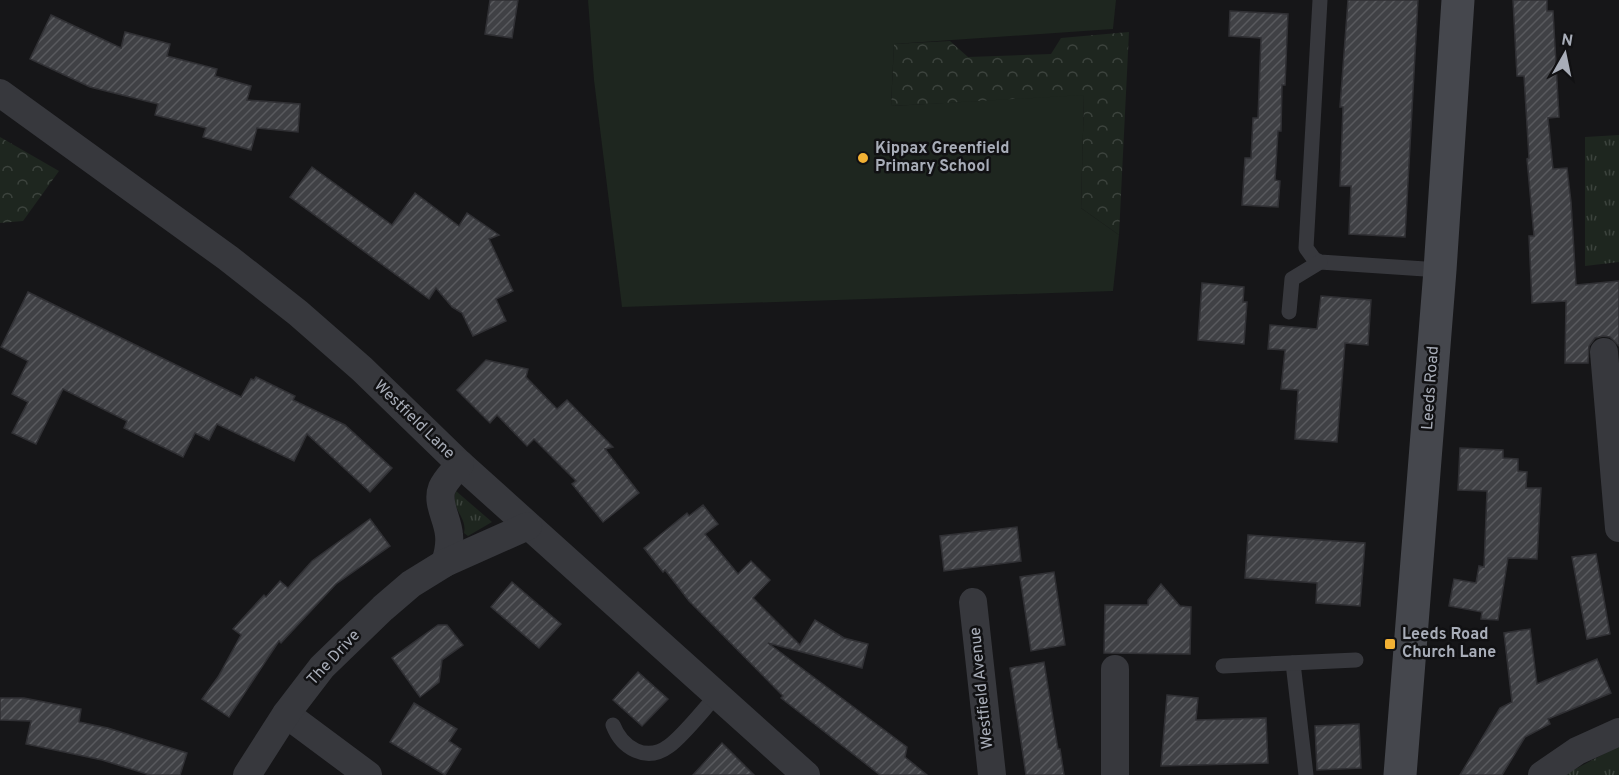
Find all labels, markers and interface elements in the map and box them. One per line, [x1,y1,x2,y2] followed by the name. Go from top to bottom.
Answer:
[1535,24,1595,84] north arrow
[1560,30,1574,52] text: N
[875,139,1009,177] place label: Kippax Greenfield Primary School
[856,151,870,165] marker: Kippax Greenfield Primary School
[1418,345,1444,431] street label: Leeds Road
[369,376,459,464] street label: Westfield Lane
[1402,625,1496,663] place label: Leeds Road Church Lane
[303,626,365,690] street label: The Drive
[966,626,998,750] street label: Westfield Avenue
[1383,637,1397,651] marker: Leeds Road Church Lane

